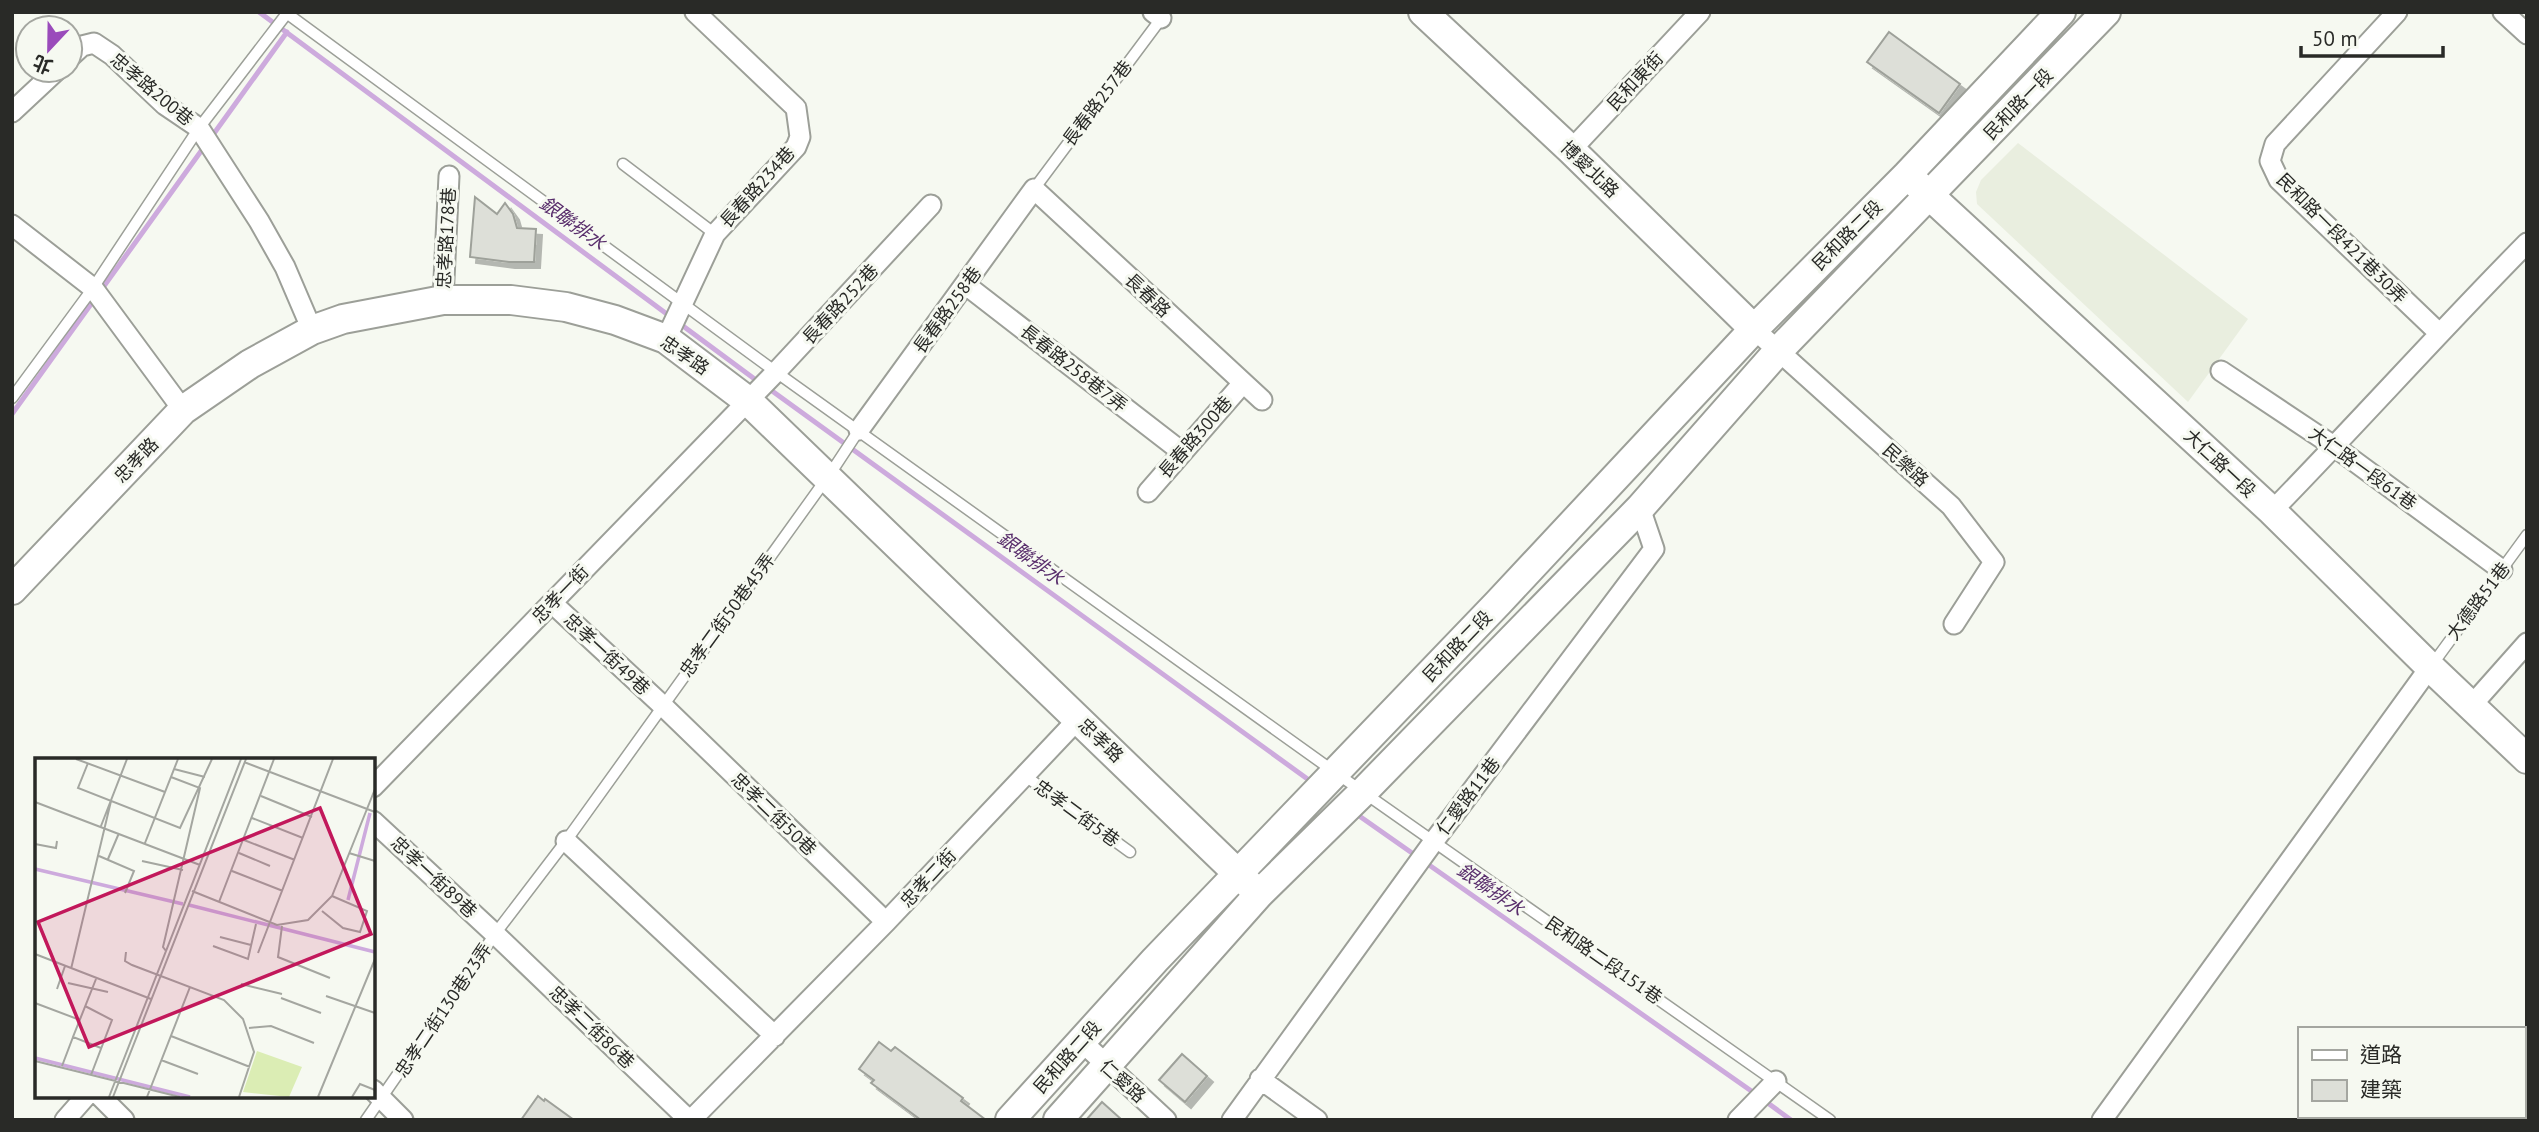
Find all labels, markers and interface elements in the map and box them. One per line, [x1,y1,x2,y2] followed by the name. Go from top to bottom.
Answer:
[14,14,84,84] north arrow
[2301,14,2443,58] scale bar
[2312,25,2358,52] text: 50 m
[1602,47,1668,115] street label: 民和東街
[106,48,198,130] street label: 忠孝路200巷
[29,50,56,79] text: 北
[1057,56,1137,150] street label: 長春路257巷
[1978,64,2058,144] street label: 民和路一段
[1556,136,1624,202] street label: 博愛北路
[715,142,799,232] street label: 長春路234巷
[2272,168,2412,308] street label: 民和路一段421巷30弄
[432,187,460,289] street label: 忠孝路178巷
[535,191,612,256] water label: 銀聯排水
[1807,195,1887,275] street label: 民和路二段
[797,259,883,349] street label: 長春路252巷
[908,262,986,358] street label: 長春路258巷
[1120,268,1176,322] street label: 長春路
[1016,319,1132,417] street label: 長春路258巷7弄
[656,330,714,380] street label: 忠孝路
[1153,391,1237,483] street label: 長春路300巷
[2305,421,2421,515] street label: 大仁路一段61巷
[2179,424,2261,502] street label: 大仁路一段
[109,433,163,487] street label: 忠孝路
[1878,438,1934,492] street label: 民樂路
[993,526,1070,591] water label: 銀聯排水
[674,549,780,681] street label: 忠孝二街50巷45弄
[2441,557,2515,645] street label: 大德路51巷
[527,560,593,628] street label: 忠孝一街
[1417,606,1497,686] street label: 民和路二段
[559,608,655,700] street label: 忠孝一街49巷
[1074,713,1128,767] street label: 忠孝路
[1431,752,1505,840] street label: 仁愛路11巷
[35,758,374,1097] inset map
[727,768,821,860] street label: 忠孝二街50巷
[1030,774,1124,852] street label: 忠孝二街5巷
[386,831,482,923] street label: 忠孝一街89巷
[895,844,961,912] street label: 忠孝二街
[1453,857,1530,921] water label: 銀聯排水
[1541,911,1667,1009] street label: 民和路二段151巷
[390,938,496,1082] street label: 忠孝二街130巷23弄
[545,981,639,1073] street label: 忠孝二街86巷
[1028,1016,1106,1098] street label: 民和路二段
[2298,1027,2525,1118] legend
[2360,1041,2402,1068] text: 道路
[1095,1054,1151,1108] street label: 仁愛路
[2360,1076,2402,1103] text: 建築

